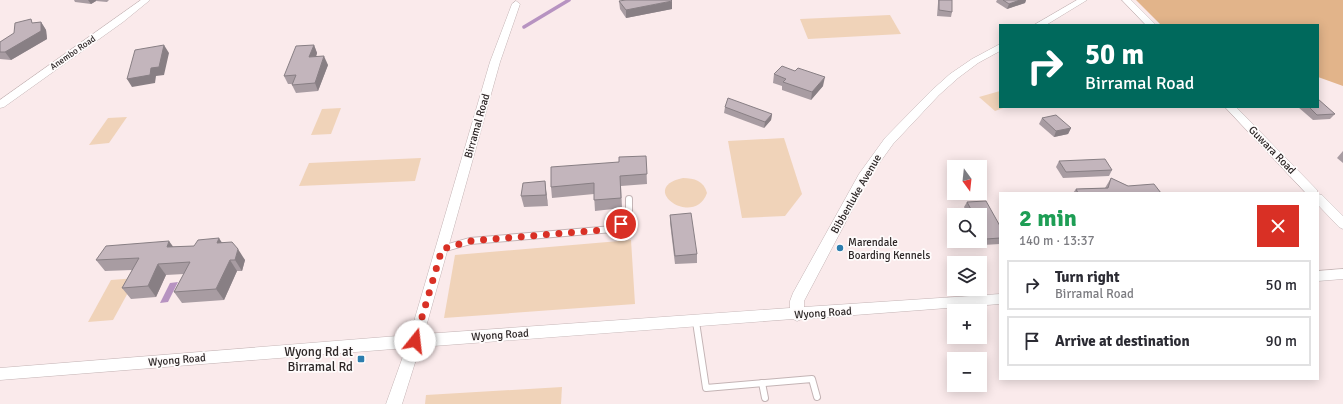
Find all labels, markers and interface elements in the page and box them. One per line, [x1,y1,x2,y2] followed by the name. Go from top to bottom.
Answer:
[48,33,98,73] street label: Anembo Road
[1085,38,1144,72] text: 50 m
[1019,40,1071,92] icon: right
[1085,72,1194,94] text: Birramal Road
[462,92,492,160] street label: Birramal Road
[1246,123,1298,177] street label: Guwara Road
[828,152,884,236] street label: Bibbenluke Avenue
[947,160,987,200] north arrow
[947,160,987,392] map controls
[1019,203,1077,233] text: 2 min
[1257,205,1299,247] button: close
[604,207,638,241] pin
[947,208,987,248] button: search
[610,213,632,235] icon: arrive
[1019,233,1095,249] text: 140 m · 13:37
[848,236,931,262] place label: Marendale Boarding Kennels
[835,243,845,253] marker: Marendale Boarding Kennels
[947,256,987,296] button: layers
[1055,268,1120,286] text: Turn right
[1021,274,1043,296] icon: right
[1266,276,1297,294] text: 50 m
[1055,286,1134,302] text: Birramal Road
[794,304,852,322] street label: Wyong Road
[947,304,987,344] button: +
[394,320,436,362] position arrow
[471,326,529,344] street label: Wyong Road
[1021,330,1043,352] icon: arrive
[1055,332,1190,350] text: Arrive at destination
[1266,332,1297,350] text: 90 m
[284,344,353,375] place label: Wyong Rd at Birramal Rd
[148,351,207,369] street label: Wyong Road
[947,352,987,392] button: −
[356,354,366,364] marker: Wyong Rd at Birramal Rd

